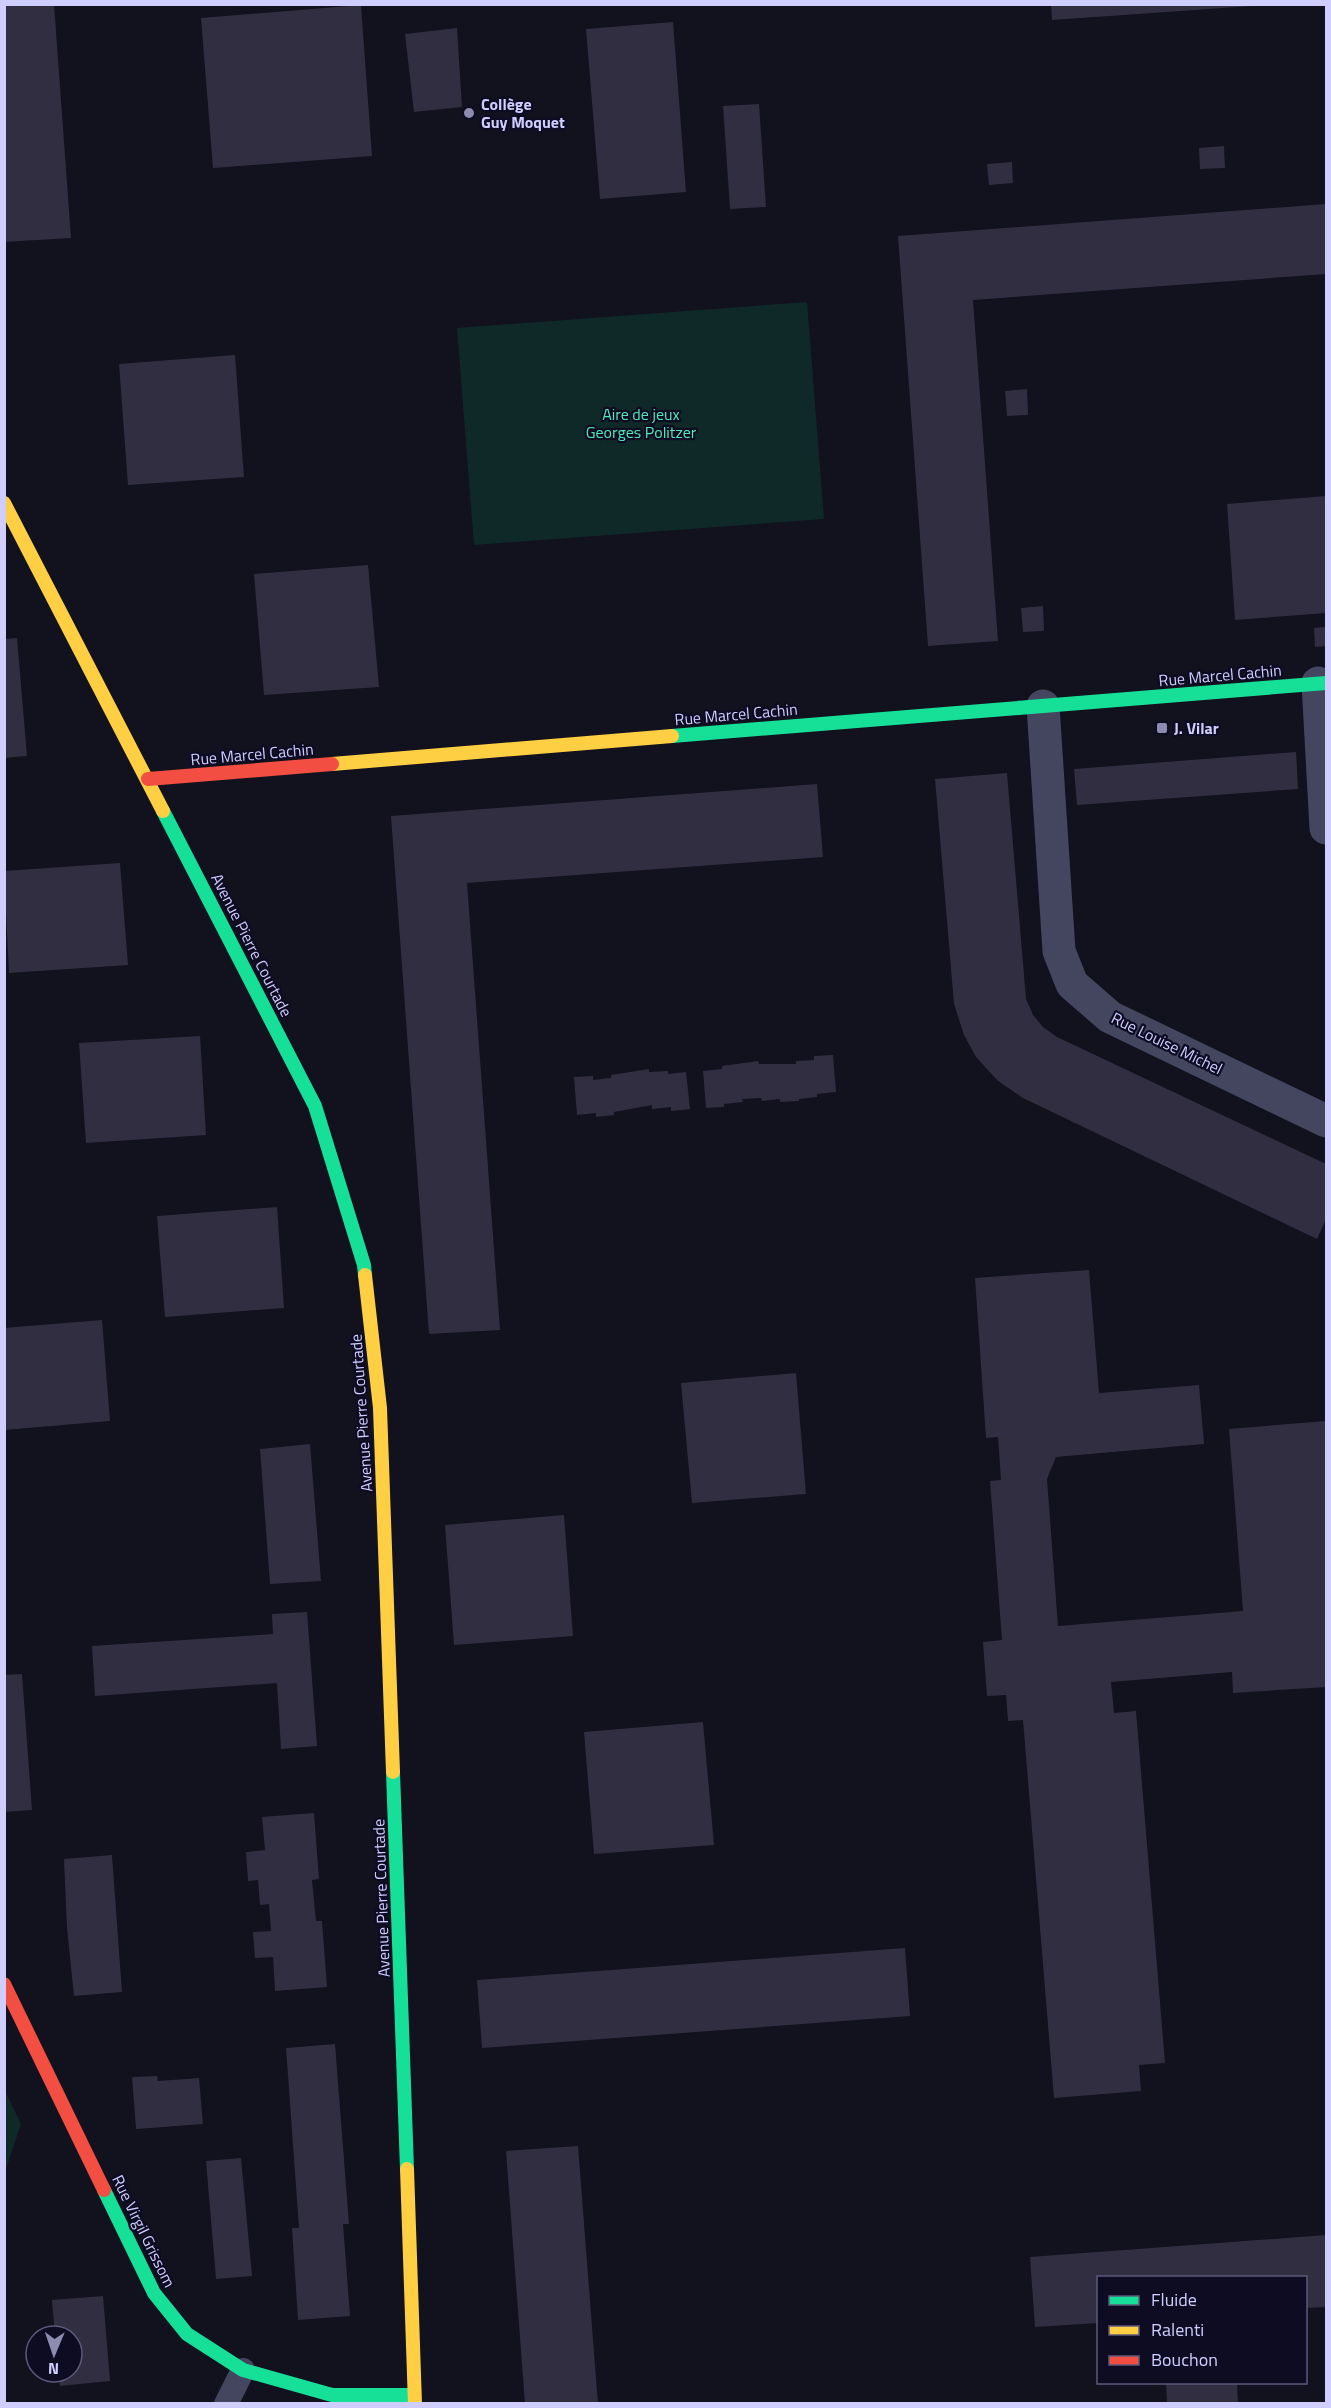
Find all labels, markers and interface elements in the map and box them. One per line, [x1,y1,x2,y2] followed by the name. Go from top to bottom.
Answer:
[481,92,565,134] place label: Collège Guy Moquet
[462,106,476,120] marker: Collège Guy Moquet
[586,402,697,444] park label: Aire de jeux Georges Politzer
[1158,658,1282,692] street label: Rue Marcel Cachin
[674,697,798,731] street label: Rue Marcel Cachin
[1174,716,1219,740] place label: J. Vilar
[1155,721,1169,735] marker: J. Vilar
[190,737,314,771] street label: Rue Marcel Cachin
[205,869,299,1021] street label: Avenue Pierre Courtade
[1107,1006,1227,1080] street label: Rue Louise Michel
[344,1333,378,1493] street label: Avenue Pierre Courtade
[366,1818,396,1978] street label: Avenue Pierre Courtade
[106,2171,182,2291] street label: Rue Virgil Grissom
[1097,2276,1307,2384] legend
[1151,2286,1197,2313] text: Fluide
[1151,2316,1204,2343] text: Ralenti
[24,2324,84,2384] north arrow
[1151,2346,1218,2373] text: Bouchon
[48,2357,59,2381] text: N

